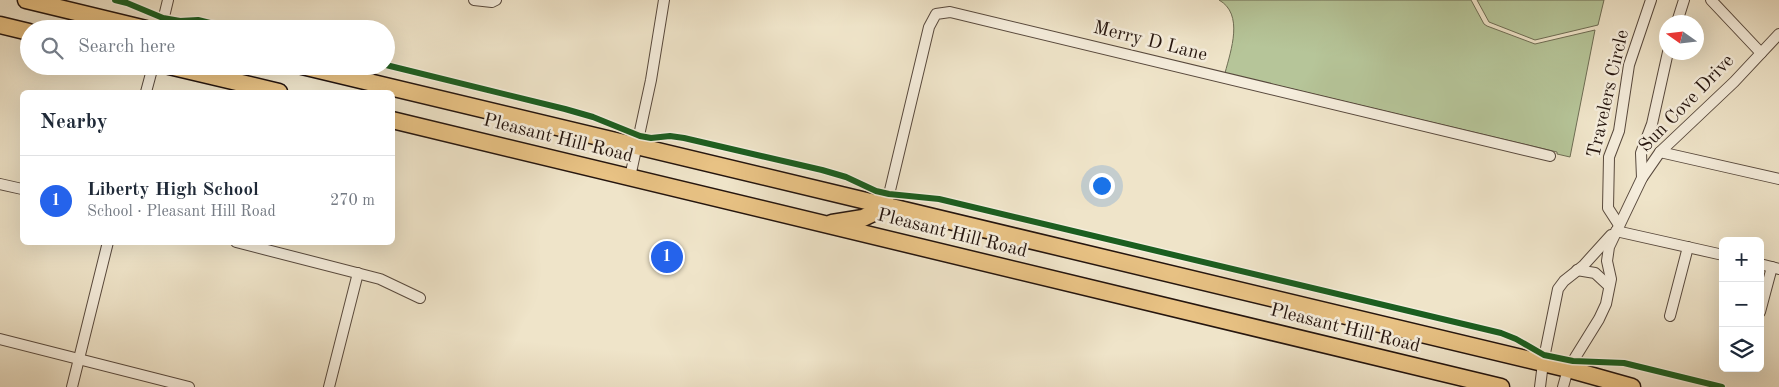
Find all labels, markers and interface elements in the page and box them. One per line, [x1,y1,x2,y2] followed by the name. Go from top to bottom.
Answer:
[1659,15,1704,60] north arrow
[1091,19,1209,65] street label: Merry D Lane
[20,20,395,75] search box
[1585,28,1633,160] street label: Travelers Circle
[38,34,66,62] icon: search
[78,38,175,57] text: Search here
[1636,51,1738,157] street label: Sun Cove Drive
[481,111,635,167] street label: Pleasant Hill Road
[40,112,108,133] text: Nearby
[1089,173,1115,199] your location
[87,181,259,200] text: Liberty High School
[51,193,61,209] text: 1
[330,193,375,209] text: 270 m
[87,204,276,220] text: School · Pleasant Hill Road
[875,206,1029,262] street label: Pleasant Hill Road
[1719,237,1764,372] map controls
[1719,237,1764,282] button: +
[651,238,683,276] pin: 1
[1719,282,1764,327] button: −
[1268,301,1422,357] street label: Pleasant Hill Road
[1719,327,1764,372] button: layers

